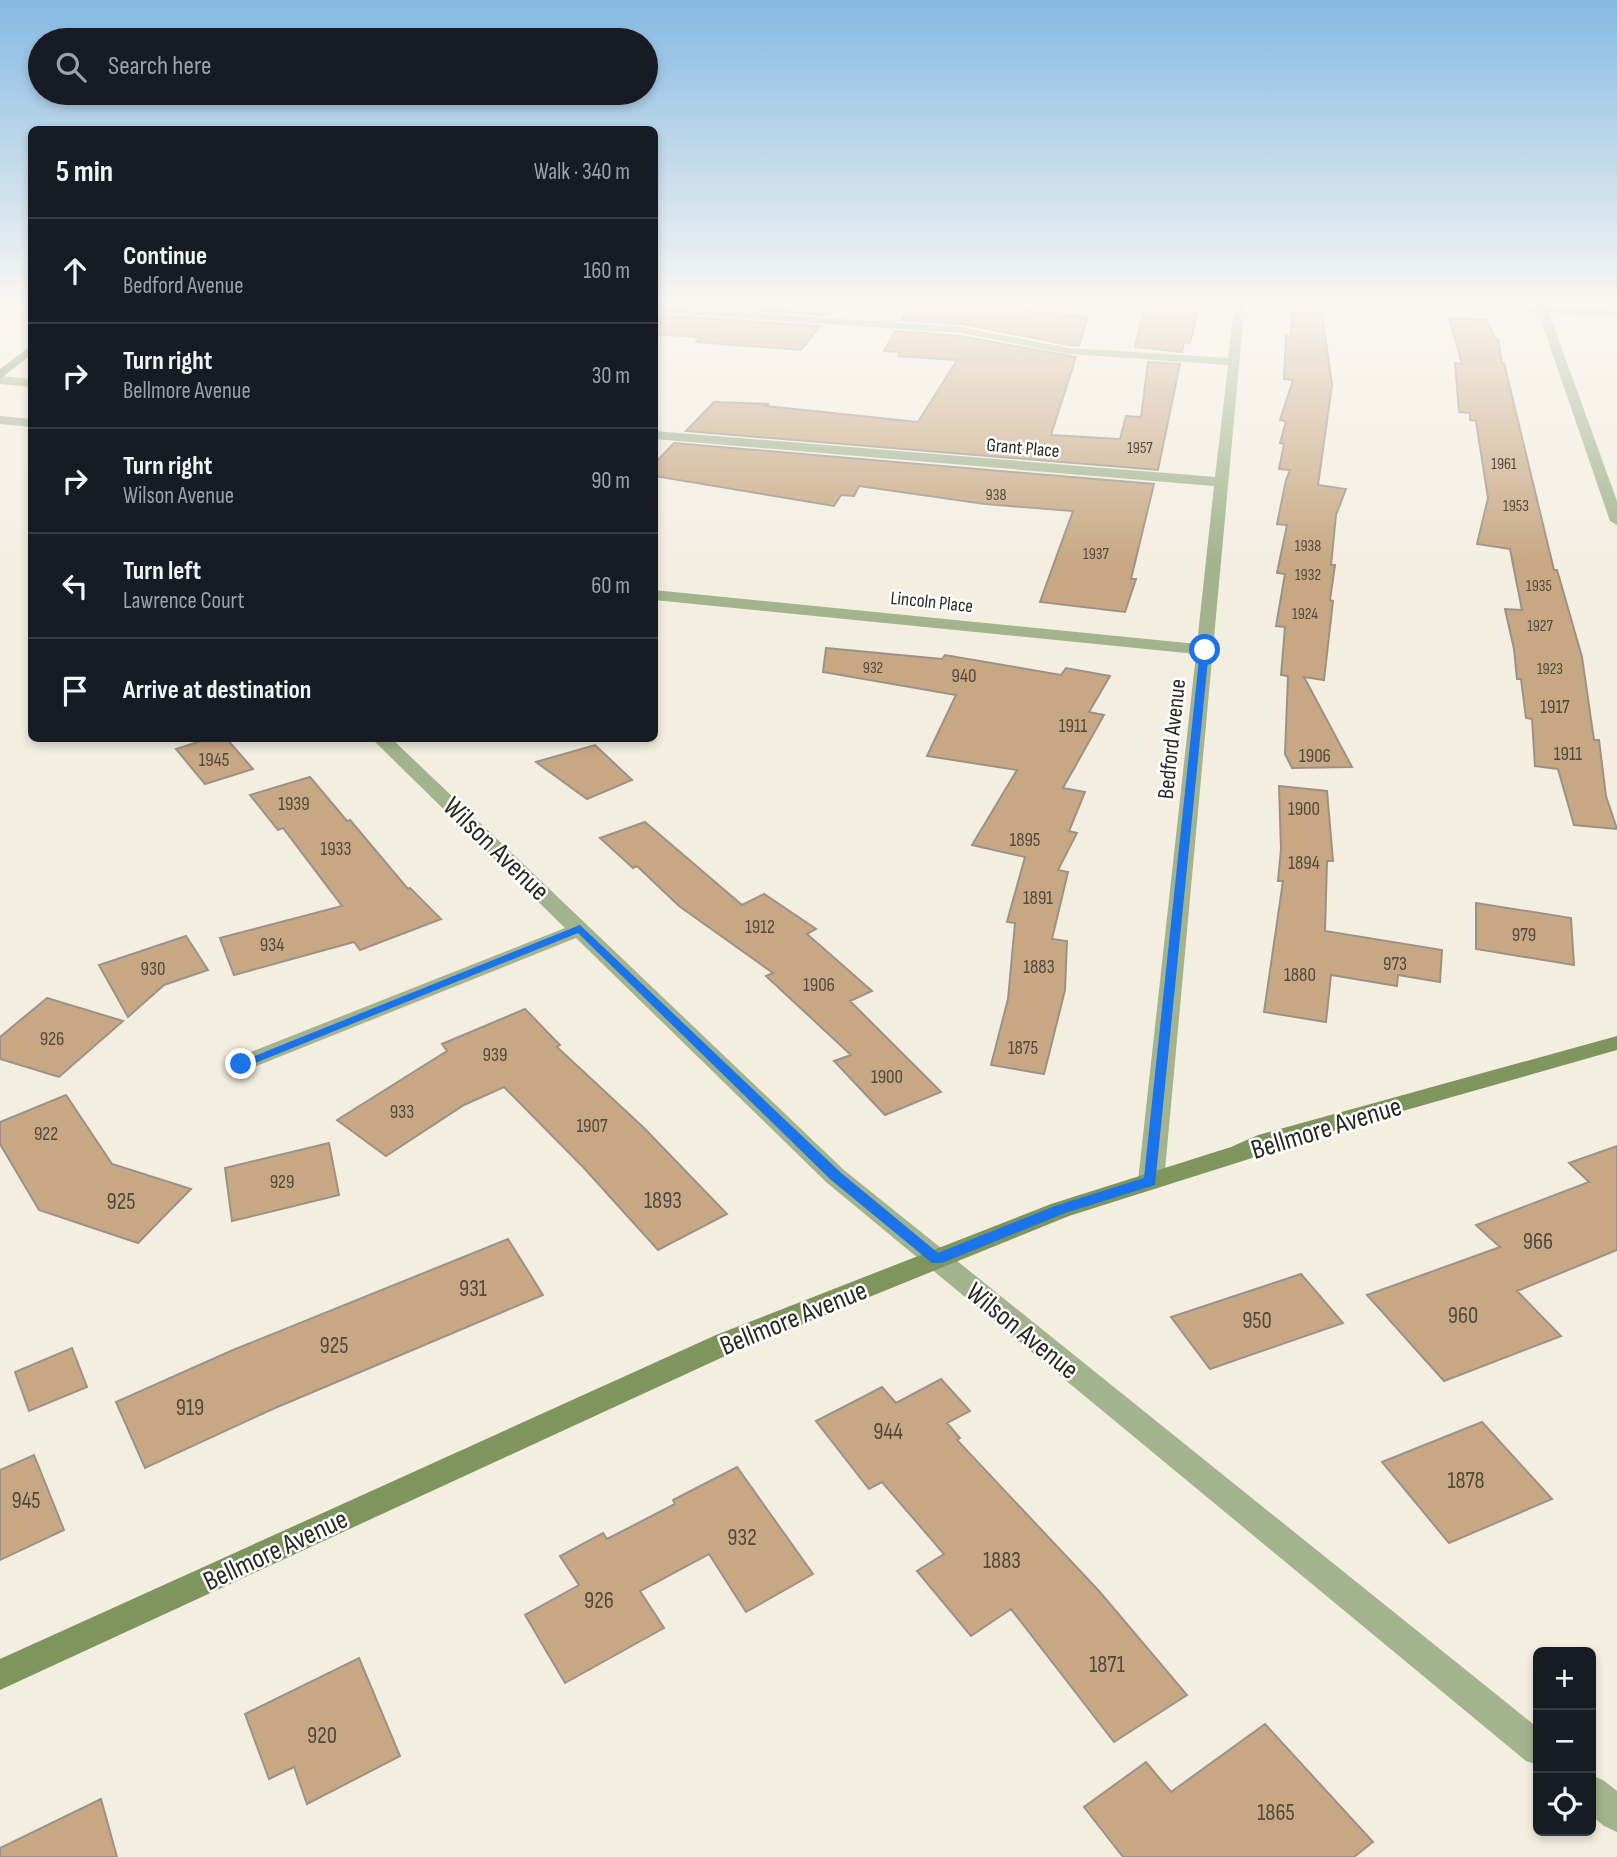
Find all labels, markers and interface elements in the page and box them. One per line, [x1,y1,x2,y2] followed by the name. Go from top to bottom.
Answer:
[28,28,658,105] search box
[52,48,90,86] icon: search
[108,51,211,82] text: Search here
[56,154,113,190] text: 5 min
[534,158,630,186] text: Walk · 340 m
[123,241,207,272] text: Continue
[56,252,94,290] icon: ahead
[583,257,630,285] text: 160 m
[123,272,243,300] text: Bedford Avenue
[123,346,212,377] text: Turn right
[56,357,94,395] icon: right
[592,362,630,390] text: 30 m
[123,377,251,405] text: Bellmore Avenue
[985,434,1060,463] street label: Grant Place
[1127,439,1153,458] house number: 1957
[123,451,212,482] text: Turn right
[1491,455,1517,474] house number: 1961
[56,462,94,500] icon: right
[591,467,630,495] text: 90 m
[123,482,234,510] text: Wilson Avenue
[986,486,1006,505] house number: 938
[1503,497,1529,516] house number: 1953
[1295,537,1321,556] house number: 1938
[1083,545,1109,564] house number: 1937
[123,556,201,587] text: Turn left
[1295,566,1321,585] house number: 1932
[56,567,94,605] icon: left
[591,572,630,600] text: 60 m
[1526,577,1552,596] house number: 1935
[123,587,245,615] text: Lawrence Court
[889,587,974,618] street label: Lincoln Place
[1292,605,1318,624] house number: 1924
[1527,617,1553,636] house number: 1927
[1189,634,1220,665] route start
[863,659,883,678] house number: 932
[1537,660,1563,679] house number: 1923
[952,665,976,688] house number: 940
[56,672,94,710] icon: arrive
[123,675,311,706] text: Arrive at destination
[1152,678,1192,800] street label: Bedford Avenue
[1540,696,1570,719] house number: 1917
[1059,715,1088,738] house number: 1911
[1554,743,1583,766] house number: 1911
[1299,745,1331,768] house number: 1906
[199,749,229,772] house number: 1945
[436,790,556,908] street label: Wilson Avenue
[278,793,310,816] house number: 1939
[1288,798,1320,821] house number: 1900
[1009,829,1041,852] house number: 1895
[320,838,352,861] house number: 1933
[1288,852,1320,875] house number: 1894
[1023,887,1053,910] house number: 1891
[745,916,775,939] house number: 1912
[1512,924,1536,947] house number: 979
[260,934,284,957] house number: 934
[1383,953,1407,976] house number: 973
[1023,956,1055,979] house number: 1883
[141,958,165,981] house number: 930
[1284,964,1316,987] house number: 1880
[803,974,835,997] house number: 1906
[40,1028,64,1051] house number: 926
[1008,1037,1038,1060] house number: 1875
[483,1044,507,1067] house number: 939
[225,1048,256,1079] route end
[871,1066,903,1089] house number: 1900
[1247,1090,1406,1167] street label: Bellmore Avenue
[390,1101,414,1124] house number: 933
[576,1115,608,1138] house number: 1907
[34,1123,58,1146] house number: 922
[270,1171,294,1194] house number: 929
[644,1187,682,1215] house number: 1893
[107,1188,135,1216] house number: 925
[1523,1228,1553,1256] house number: 966
[715,1274,872,1363] street label: Bellmore Avenue
[459,1275,487,1303] house number: 931
[959,1276,1085,1387] street label: Wilson Avenue
[1448,1302,1478,1330] house number: 960
[1242,1307,1272,1335] house number: 950
[320,1332,348,1360] house number: 925
[176,1394,204,1422] house number: 919
[873,1418,903,1446] house number: 944
[1447,1467,1485,1495] house number: 1878
[11,1487,41,1515] house number: 945
[198,1503,353,1598] street label: Bellmore Avenue
[727,1524,757,1552] house number: 932
[983,1547,1021,1575] house number: 1883
[584,1587,614,1615] house number: 926
[1533,1647,1596,1836] map controls
[1533,1647,1596,1710] button: +
[1089,1651,1125,1679] house number: 1871
[1533,1710,1596,1773] button: −
[307,1722,337,1750] house number: 920
[1533,1773,1596,1836] button: locate
[1257,1799,1295,1827] house number: 1865

